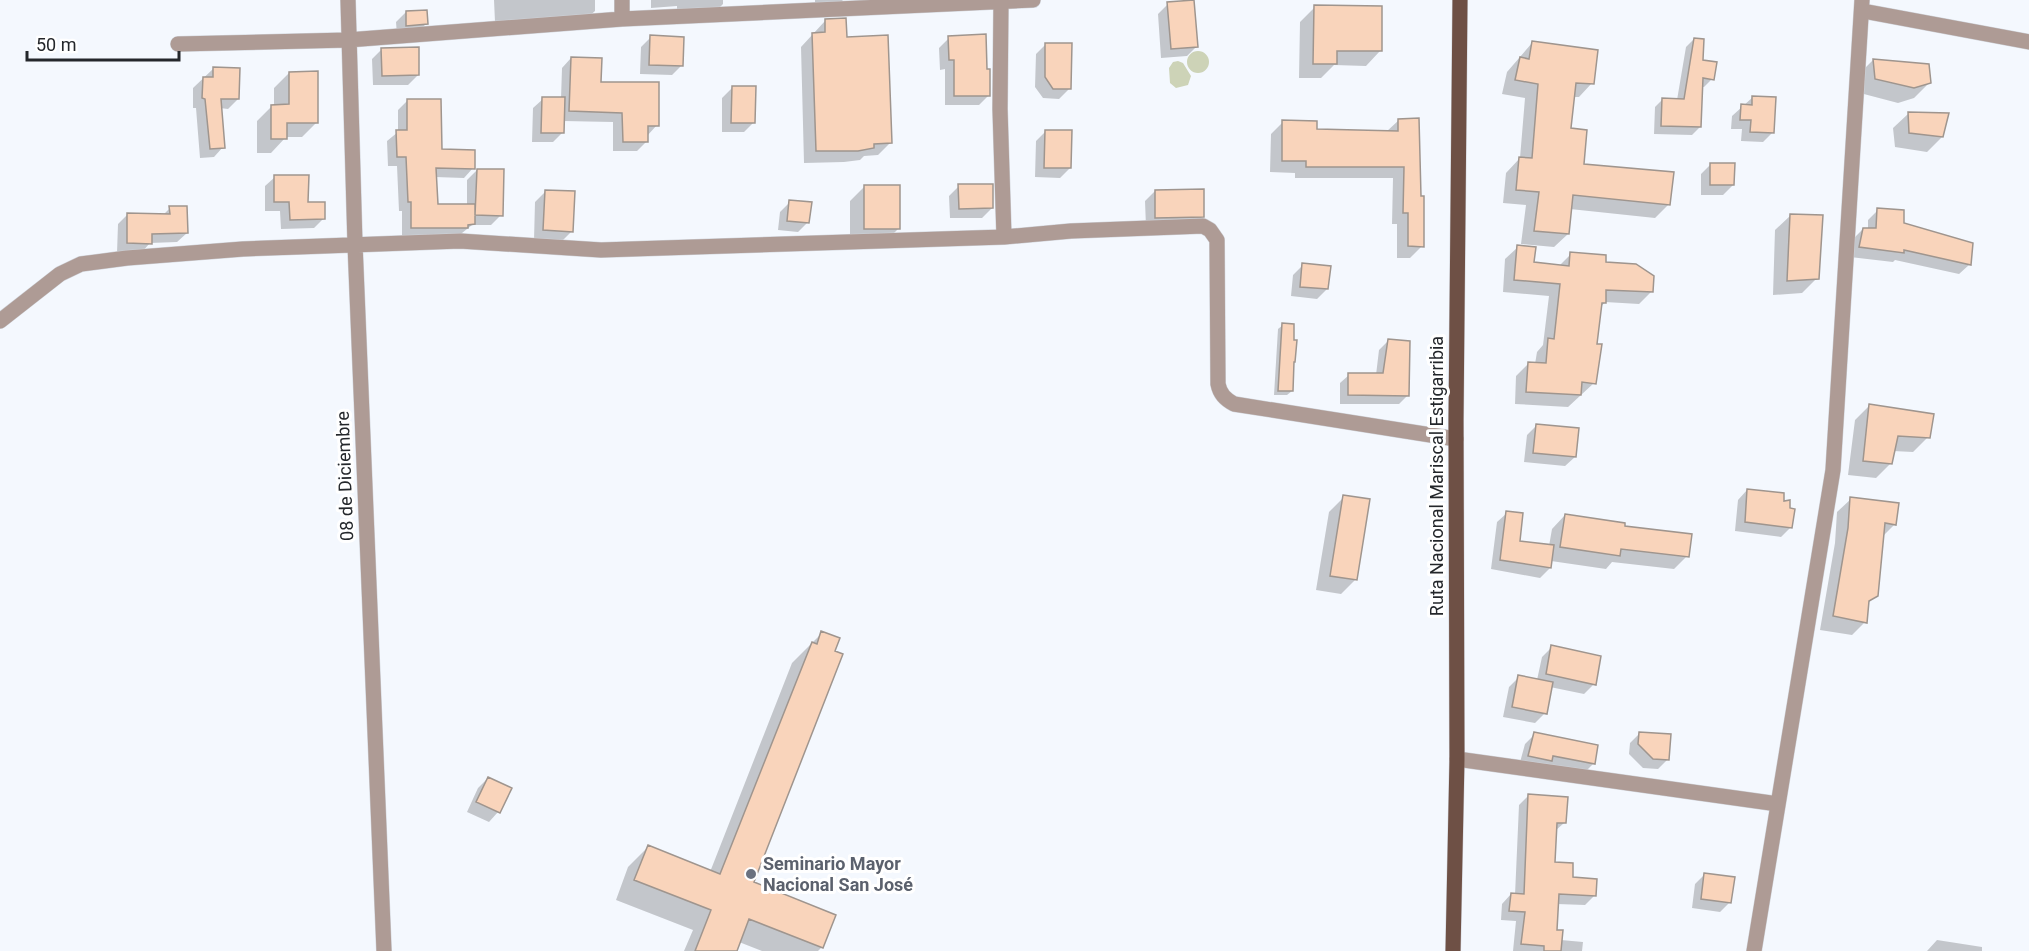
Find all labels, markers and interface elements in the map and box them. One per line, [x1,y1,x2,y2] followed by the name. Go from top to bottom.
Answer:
[27,24,178,62] scale bar
[36,34,76,55] text: 50 m
[1426,336,1447,616] street label: Ruta Nacional Mariscal Estigarribia
[332,411,357,541] street label: 08 de Diciembre
[763,853,913,895] place label: Seminario Mayor Nacional San José
[744,867,758,881] marker: Seminario Mayor Nacional San José

